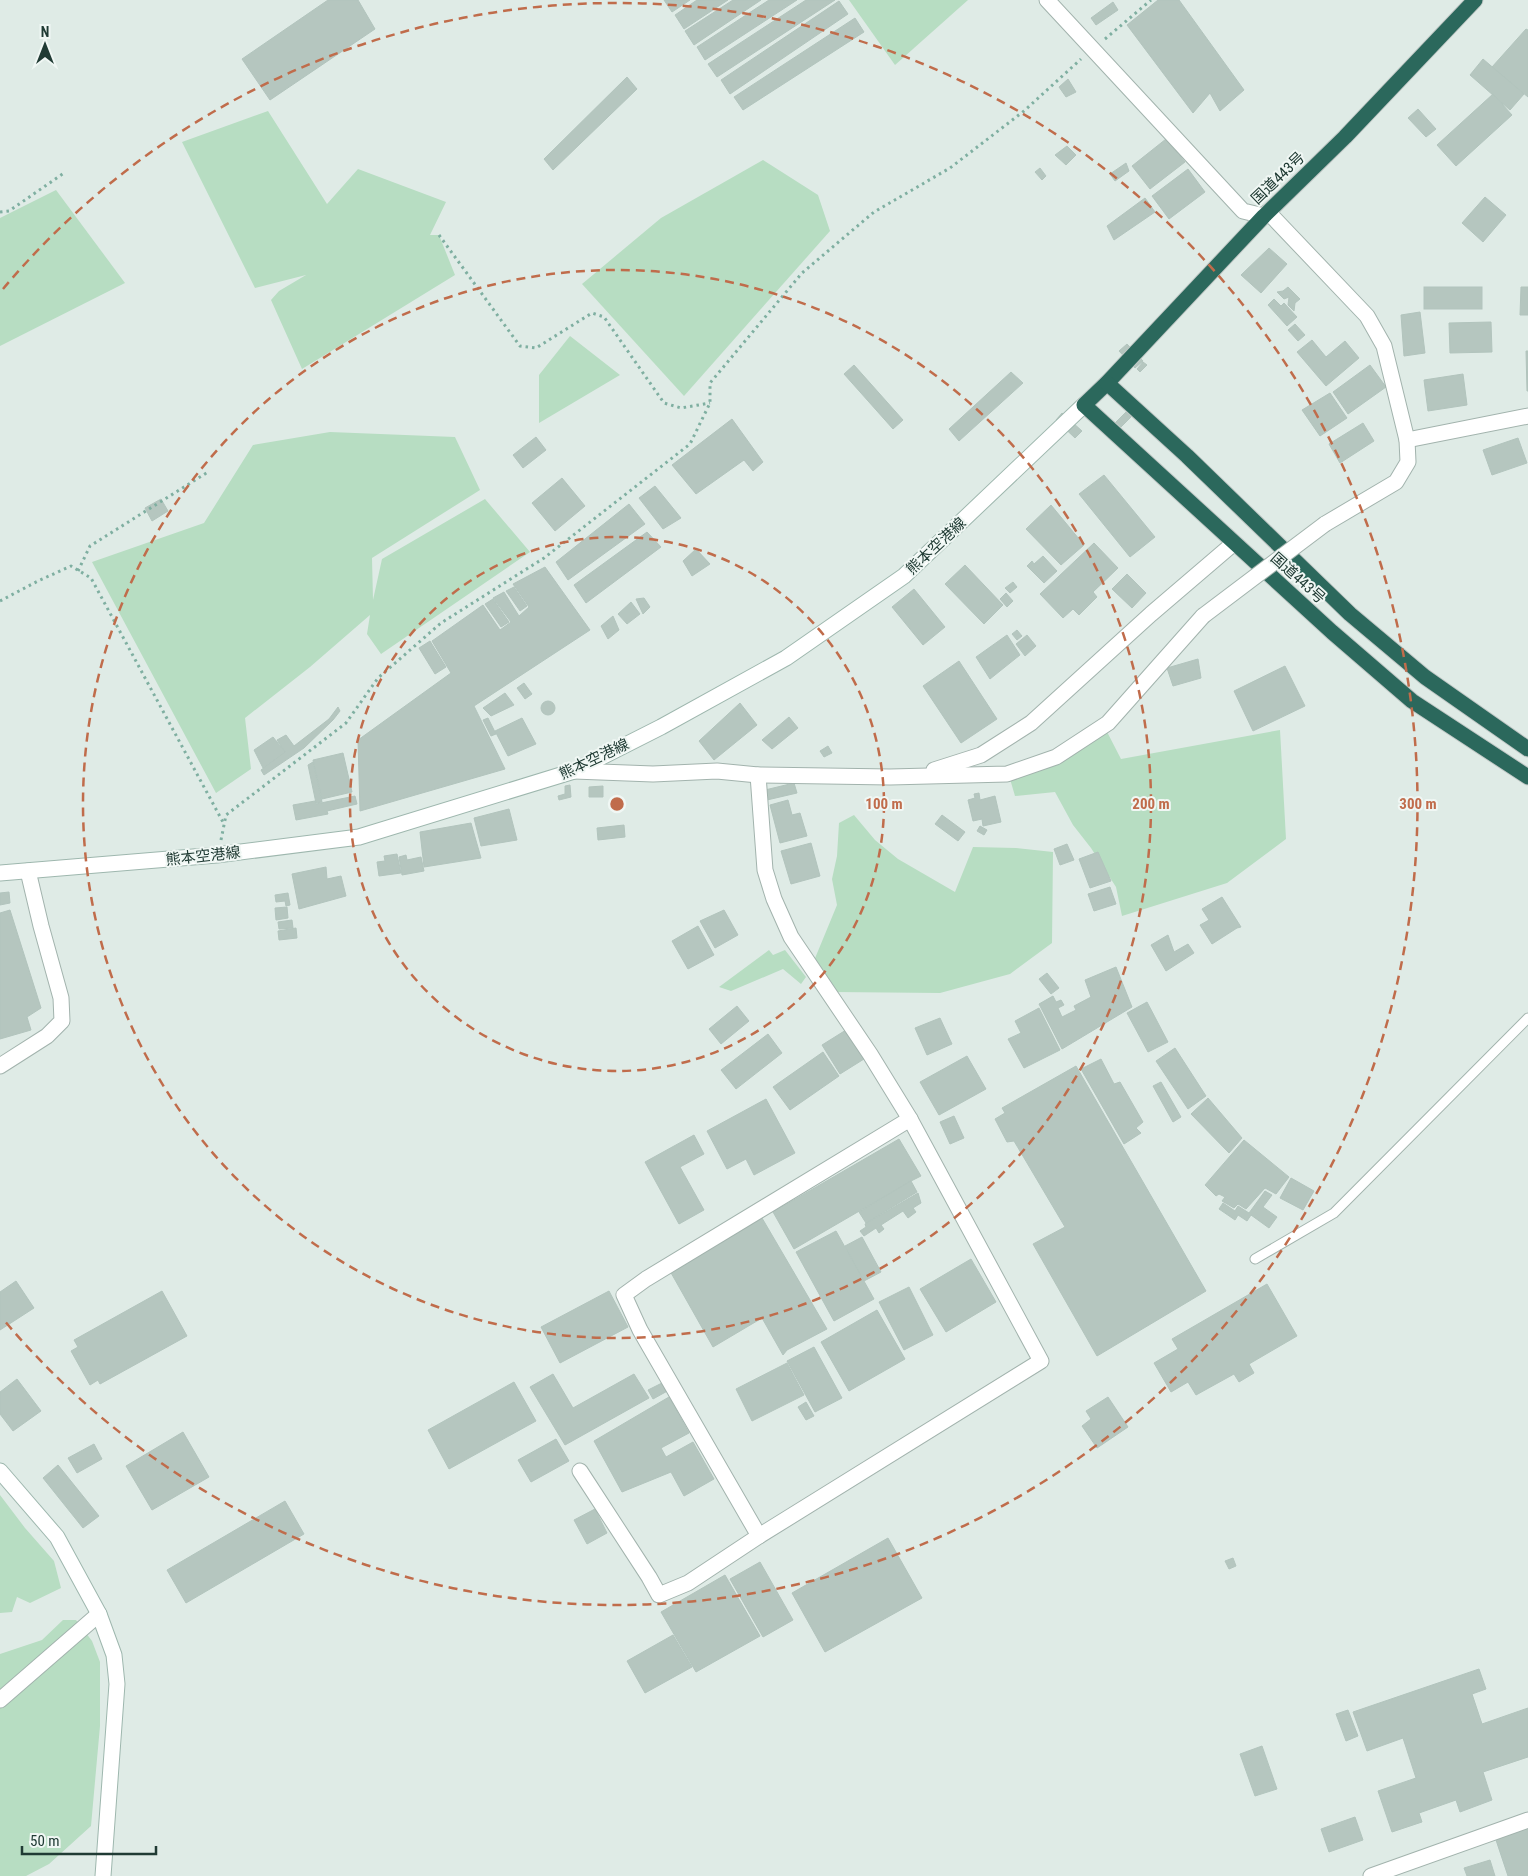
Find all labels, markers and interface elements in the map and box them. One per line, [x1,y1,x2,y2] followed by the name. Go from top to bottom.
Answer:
[20,20,70,70] north arrow
[41,24,49,40] text: N
[1248,148,1308,208] street label: 国道443号
[902,514,970,578] street label: 熊本空港線
[1267,549,1329,607] street label: 国道443号
[556,735,632,783] street label: 熊本空港線
[608,795,626,813] centre of rings
[865,795,903,813] text: 100 m
[1132,795,1170,813] text: 200 m
[1399,795,1437,813] text: 300 m
[165,843,241,869] street label: 熊本空港線
[22,1824,156,1856] scale bar
[30,1832,60,1850] text: 50 m

